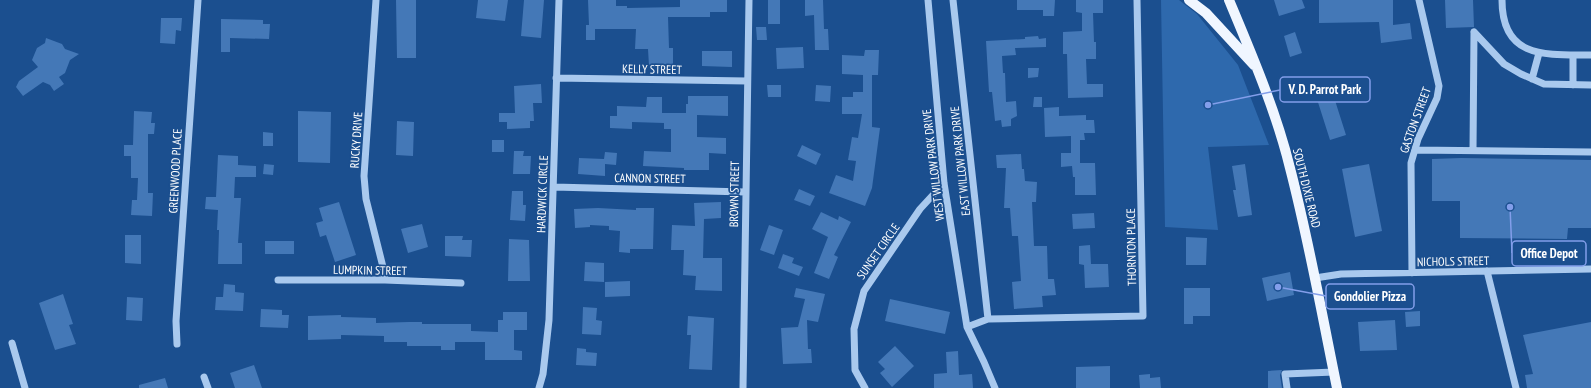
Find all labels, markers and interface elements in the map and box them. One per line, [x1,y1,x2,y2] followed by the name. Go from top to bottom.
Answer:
[622,61,683,77] street label: KELLY STREET
[1280,77,1370,102] callout: V. D. Parrot Park
[1288,81,1362,98] text: V. D. Parrot Park
[1396,84,1434,155] street label: GASTON STREET
[947,105,973,217] street label: EAST WILLOW PARK DRIVE
[919,108,947,222] street label: WEST WILLOW PARK DRIVE
[347,111,365,169] street label: RUCKY DRIVE
[165,128,185,214] street label: GREENWOOD PLACE
[1290,147,1324,229] street label: SOUTH DIXIE ROAD
[533,155,551,233] street label: HARDWICK CIRCLE
[726,160,742,227] street label: BROWN STREET
[614,170,686,186] street label: CANNON STREET
[1123,208,1139,286] street label: THORNTON PLACE
[853,220,903,282] street label: SUNSET CIRCLE
[1512,241,1586,266] callout: Office Depot
[1520,245,1578,262] text: Office Depot
[1417,253,1490,269] street label: NICHOLS STREET
[333,262,408,278] street label: LUMPKIN STREET
[1326,284,1414,309] callout: Gondolier Pizza
[1334,288,1406,305] text: Gondolier Pizza

